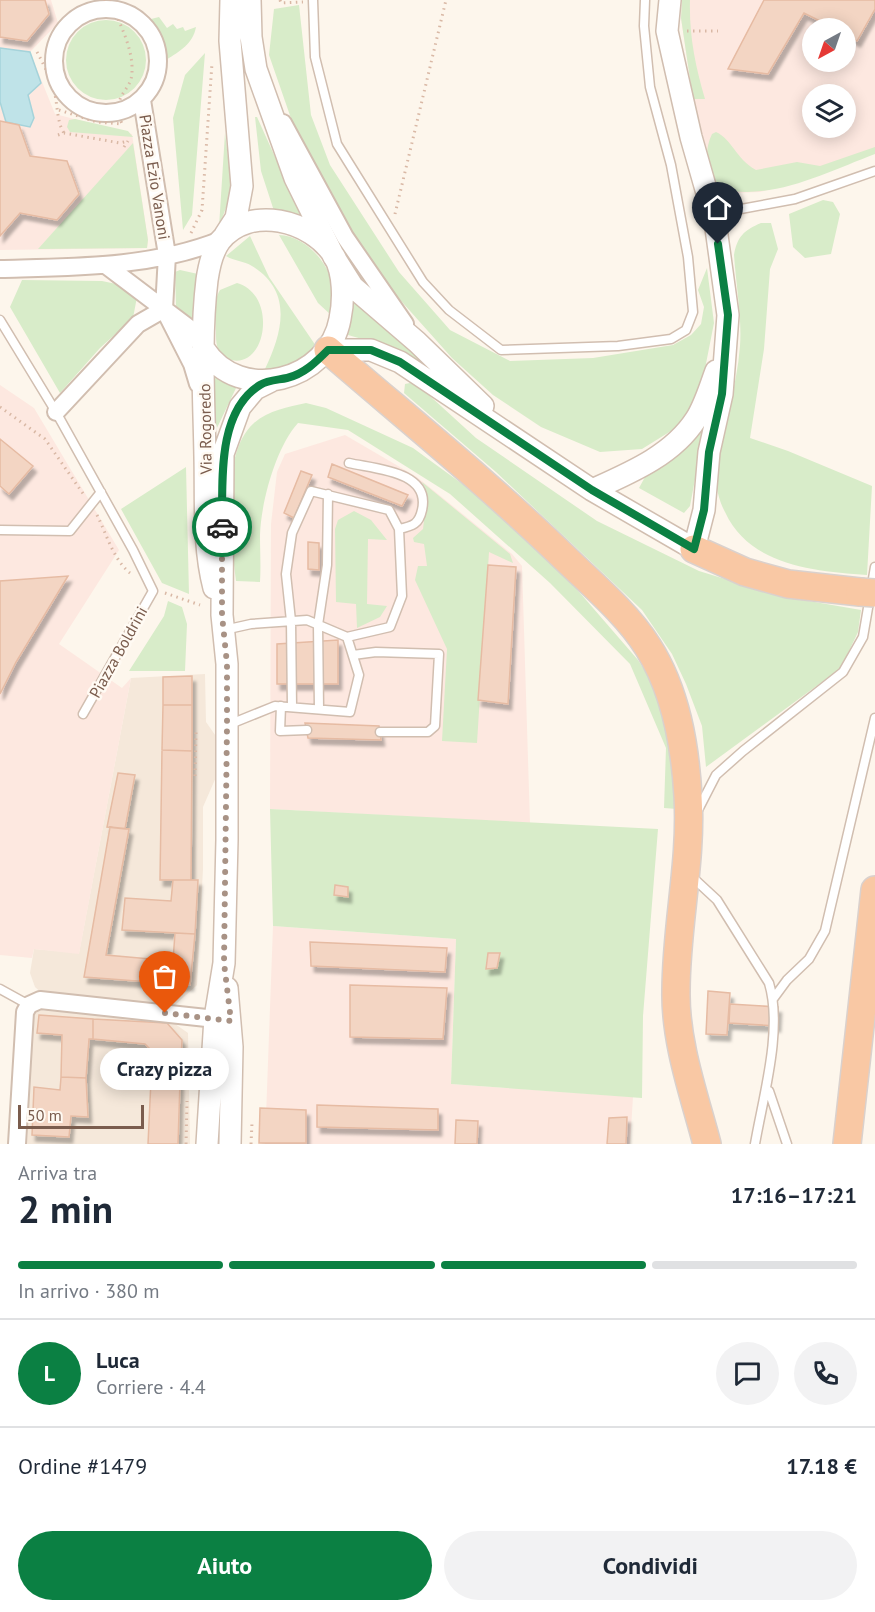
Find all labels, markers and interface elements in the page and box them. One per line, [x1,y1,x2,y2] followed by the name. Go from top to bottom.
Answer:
[802,18,856,72] north arrow
[802,18,856,138] map controls
[802,84,856,138] button: layers
[135,113,175,241] street label: Piazza Ezio Vanoni
[692,182,743,244] pin
[701,191,734,224] icon: home
[194,383,216,476] street label: Via Rogoredo
[192,497,252,557] courier
[206,511,239,544] icon: car
[85,603,151,701] street label: Piazza Boldrini
[139,951,190,1013] pin
[148,960,181,993] icon: bag
[100,1049,230,1091] callout: Crazy pizza
[117,1056,212,1082] text: Crazy pizza
[18,1102,144,1130] scale bar
[27,1105,62,1125] text: 50 m
[18,1160,97,1186] text: Arriva tra
[731,1181,857,1209] text: 17:16–17:21
[18,1183,113,1234] text: 2 min
[18,1278,159,1304] text: In arrivo · 380 m
[716,1342,779,1405] button: chat
[794,1342,857,1405] button: phone
[96,1346,140,1374] text: Luca
[44,1359,55,1387] text: L
[96,1374,206,1400] text: Corriere · 4.4
[18,1452,147,1480] text: Ordine #1479
[786,1452,857,1480] text: 17.18 €
[18,1531,432,1600] button: Aiuto
[444,1531,857,1600] button: Condividi

